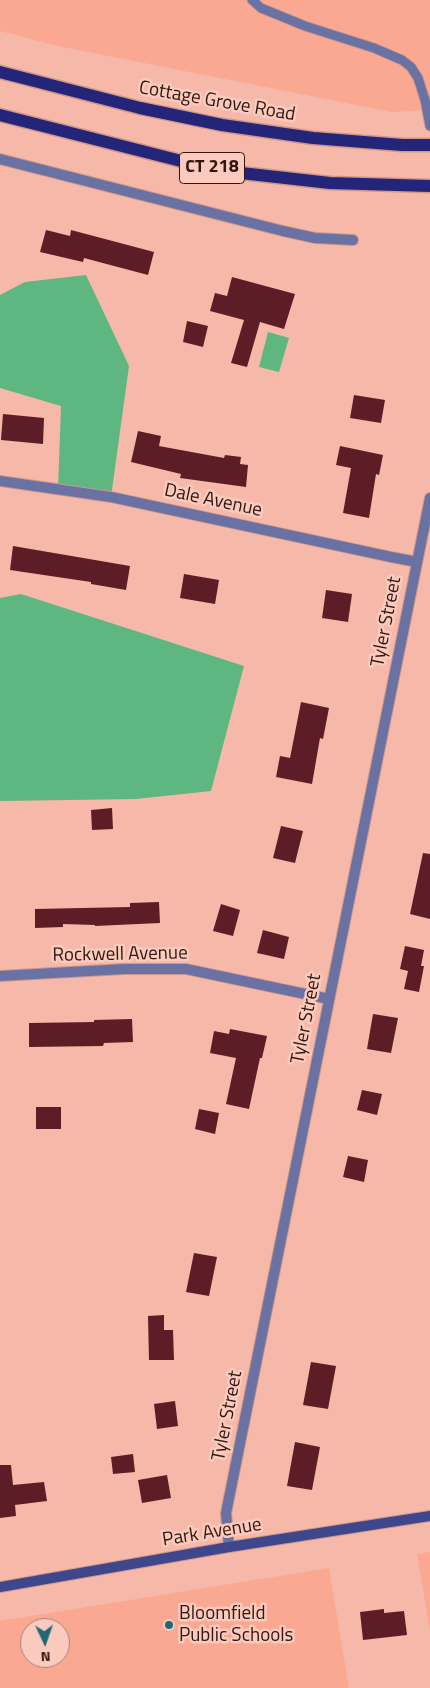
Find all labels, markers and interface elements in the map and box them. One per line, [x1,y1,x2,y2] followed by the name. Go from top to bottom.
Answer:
[137,77,297,127] street label: Cottage Grove Road
[180,152,244,184] road number: CT 218
[162,480,264,522] street label: Dale Avenue
[367,575,407,669] street label: Tyler Street
[52,942,188,968] street label: Rockwell Avenue
[287,972,327,1066] street label: Tyler Street
[208,1369,248,1463] street label: Tyler Street
[161,1514,263,1552] street label: Park Avenue
[179,1603,293,1647] place label: Bloomfield Public Schools
[20,1618,70,1668] north arrow
[163,1619,175,1631] marker: Bloomfield Public Schools
[40,1647,51,1668] text: N

